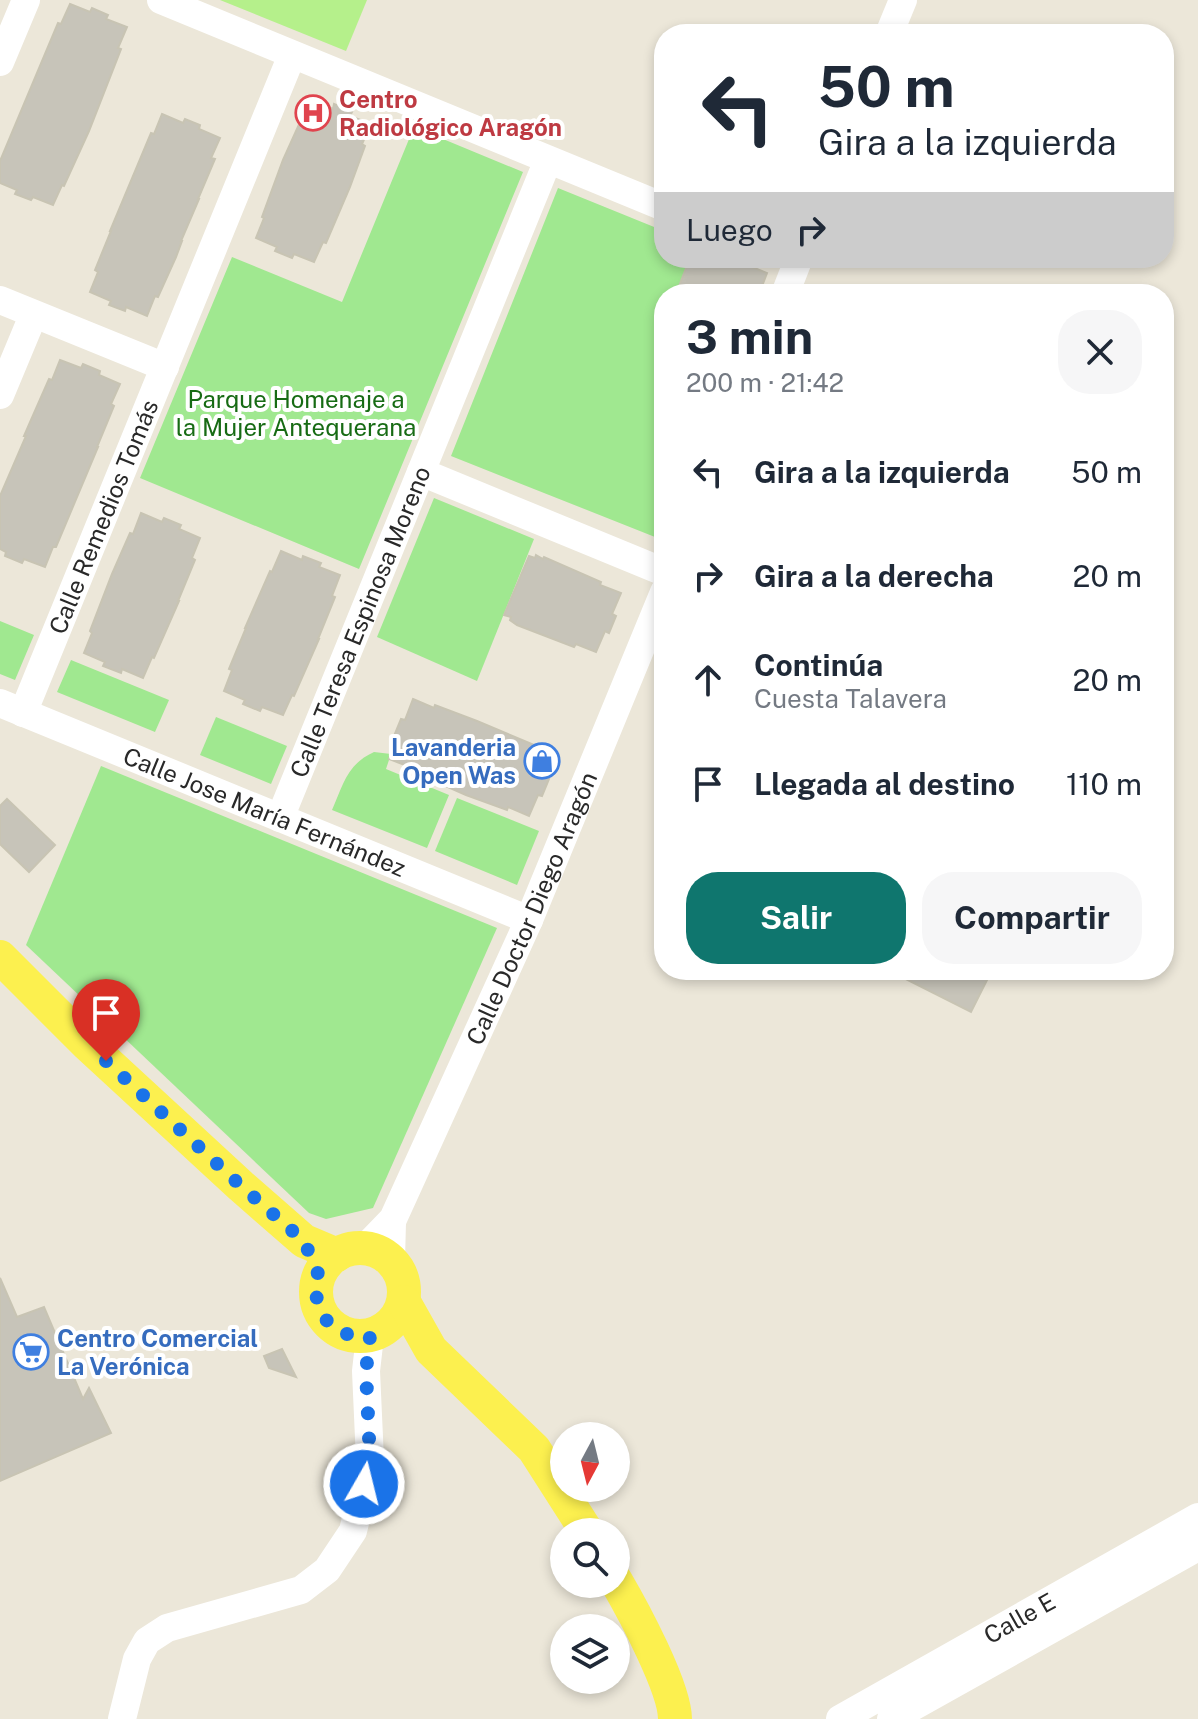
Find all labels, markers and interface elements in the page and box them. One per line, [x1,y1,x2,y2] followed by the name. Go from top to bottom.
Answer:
[818,54,955,120] text: 50 m
[686,56,790,160] icon: left
[339,85,562,141] place label: Centro Radiológico Aragón
[294,94,332,132] hospital icon: Centro Radiológico Aragón
[818,121,1117,163] text: Gira a la izquierda
[789,208,833,252] icon: right
[686,212,773,248] text: Luego
[686,308,813,365] text: 3 min
[1058,310,1142,394] button: close
[686,367,844,398] text: 200 m · 21:42
[176,385,416,441] park label: Parque Homenaje a la Mujer Antequerana
[43,396,164,638] street label: Calle Remedios Tomás
[686,450,730,494] icon: left
[754,454,1010,490] text: Gira a la izquierda
[1071,454,1142,490] text: 50 m
[284,462,436,781] street label: Calle Teresa Espinosa Moreno
[686,554,730,598] icon: right
[754,558,994,594] text: Gira a la derecha
[1073,558,1142,594] text: 20 m
[754,647,883,683] text: Continúa
[686,658,730,702] icon: ahead
[1073,662,1142,698] text: 20 m
[754,683,947,714] text: Cuesta Talavera
[391,733,516,789] place label: Lavanderia Open Was
[119,741,410,882] street label: Calle Jose María Fernández
[523,742,561,780] shop icon: Lavanderia Open Was
[686,762,730,806] icon: arrive
[754,766,1015,802] text: Llegada al destino
[1066,766,1142,802] text: 110 m
[460,768,602,1049] street label: Calle Doctor Diego Aragón
[686,872,906,964] button: Salir
[922,872,1142,964] button: Compartir
[72,979,140,1061] pin
[84,991,128,1035] icon: arrive
[57,1324,258,1380] place label: Centro Comercial La Verónica
[12,1333,50,1371] supermarket icon: Centro Comercial La Verónica
[550,1422,630,1502] north arrow
[550,1422,630,1694] map controls
[322,1442,406,1526] position arrow
[550,1518,630,1598] button: search
[979,1587,1060,1649] street label: Calle E
[550,1614,630,1694] button: layers

